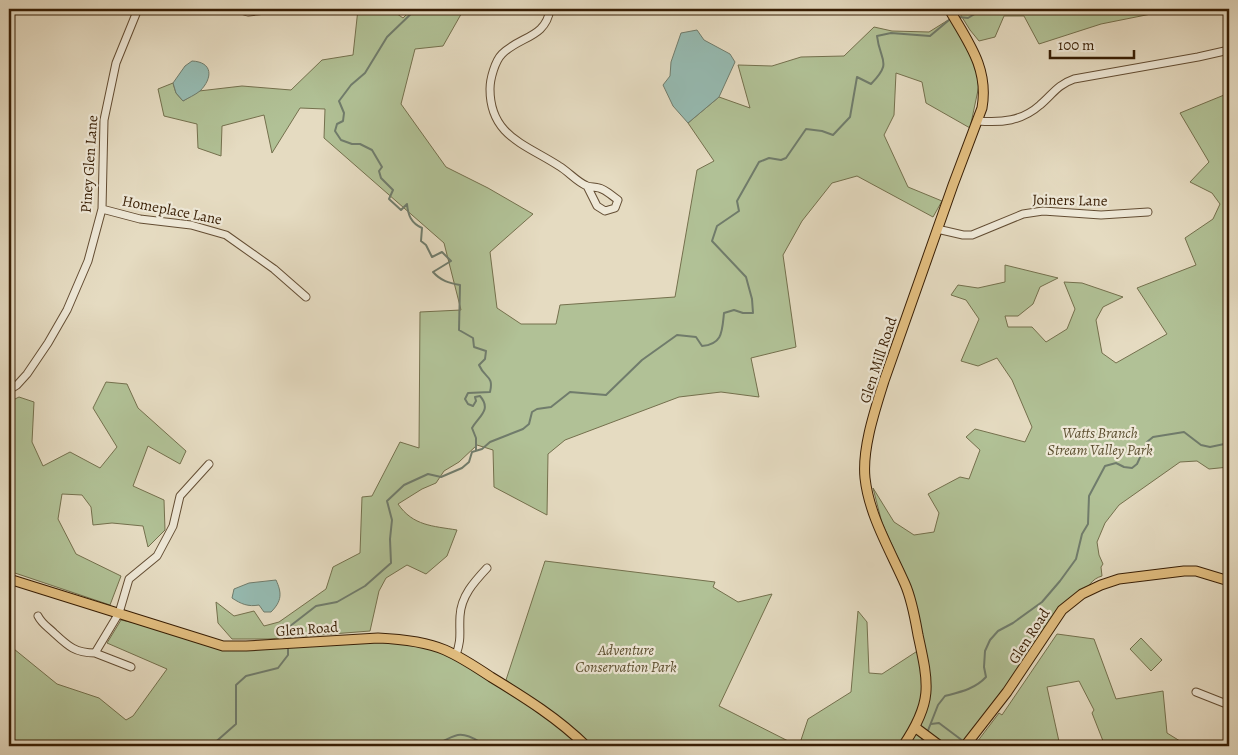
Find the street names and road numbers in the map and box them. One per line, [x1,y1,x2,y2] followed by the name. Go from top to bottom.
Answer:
[76,114,102,214] street label: Piney Glen Lane
[1032,189,1108,211] street label: Joiners Lane
[120,190,224,230] street label: Homeplace Lane
[855,313,902,406] street label: Glen Mill Road
[1004,603,1055,668] street label: Glen Road
[275,617,340,641] street label: Glen Road

